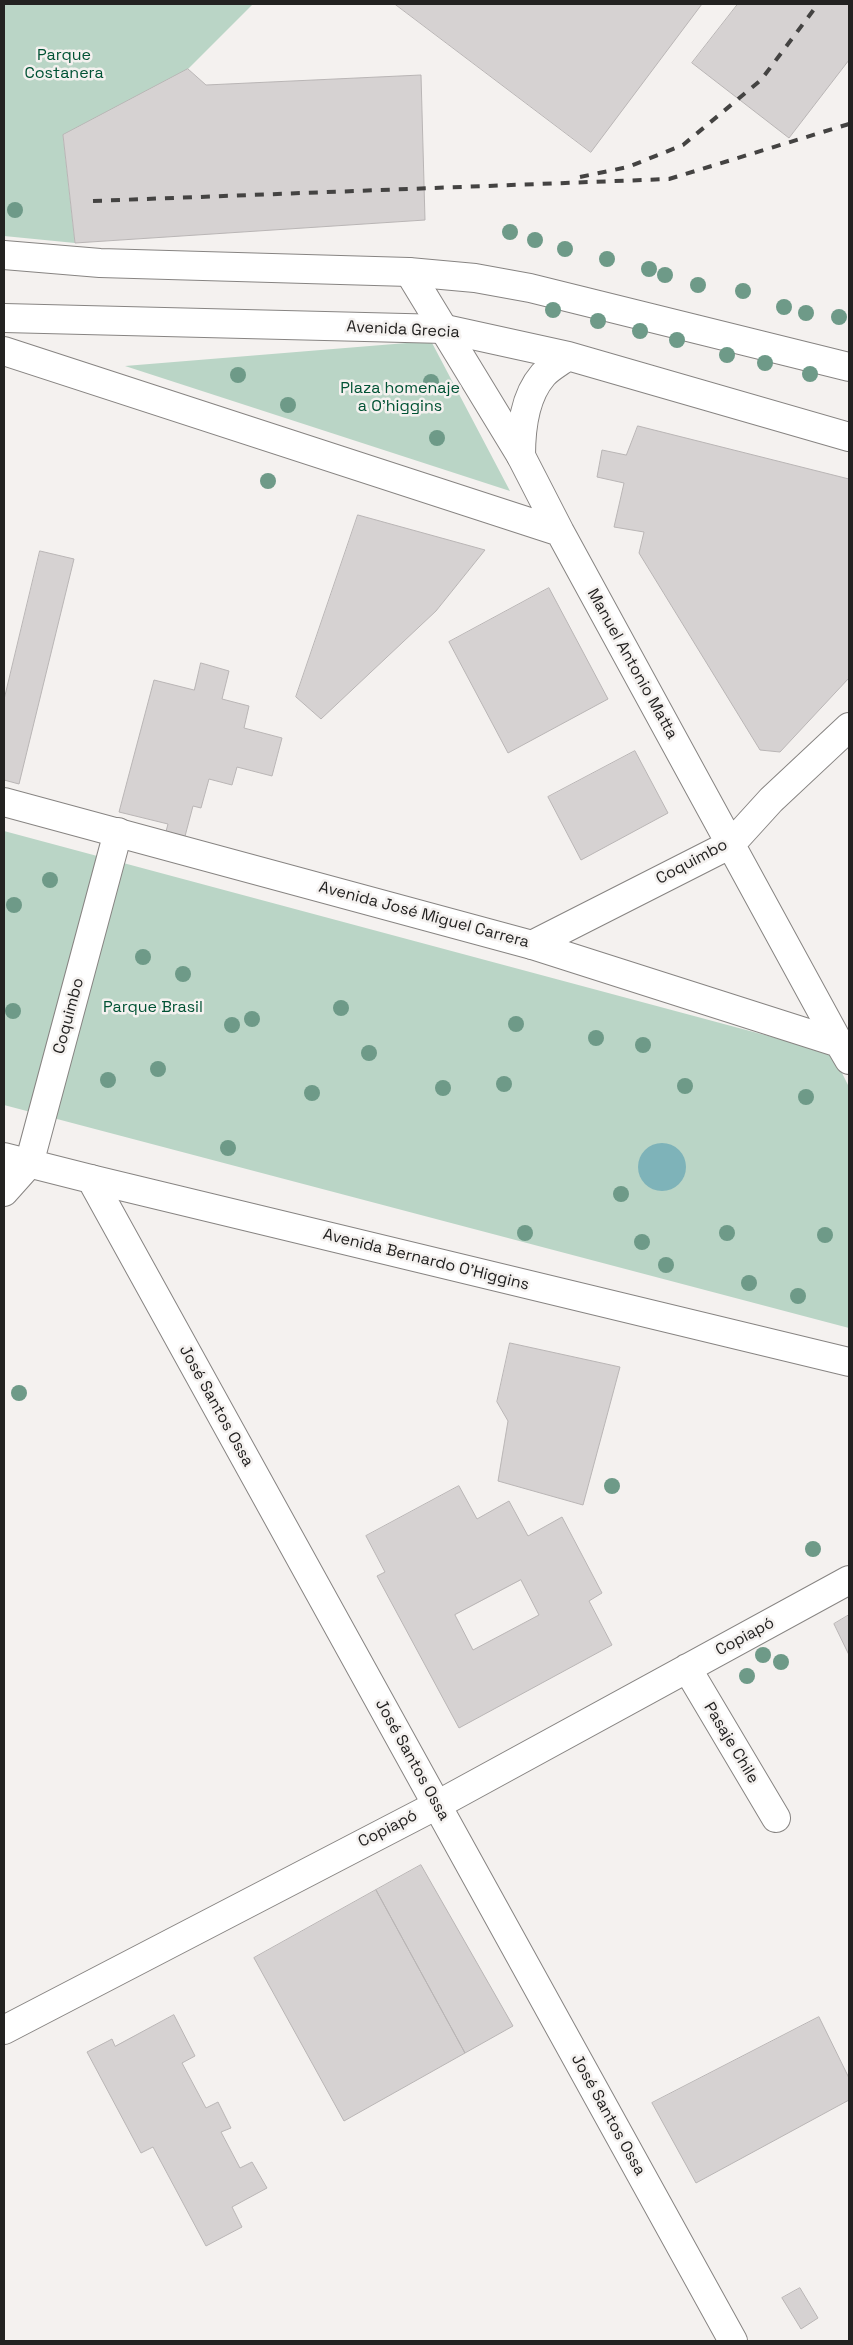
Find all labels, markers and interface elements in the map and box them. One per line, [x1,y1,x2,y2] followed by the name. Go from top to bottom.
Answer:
[24,46,104,84] park label: Parque Costanera
[346,317,460,343] street label: Avenida Grecia
[340,379,460,417] park label: Plaza homenaje a O'higgins
[583,585,681,743] street label: Manuel Antonio Matta
[653,835,731,889] street label: Coquimbo
[317,878,531,952] street label: Avenida José Miguel Carrera
[50,976,88,1056] street label: Coquimbo
[103,998,203,1018] park label: Parque Brasil
[321,1225,531,1295] street label: Avenida Bernardo O'Higgins
[175,1342,257,1470] street label: José Santos Ossa
[712,1614,778,1660] street label: Copiapó
[371,1696,453,1824] street label: José Santos Ossa
[699,1699,763,1787] street label: Pasaje Chile
[355,1806,421,1852] street label: Copiapó
[567,2051,649,2179] street label: José Santos Ossa

